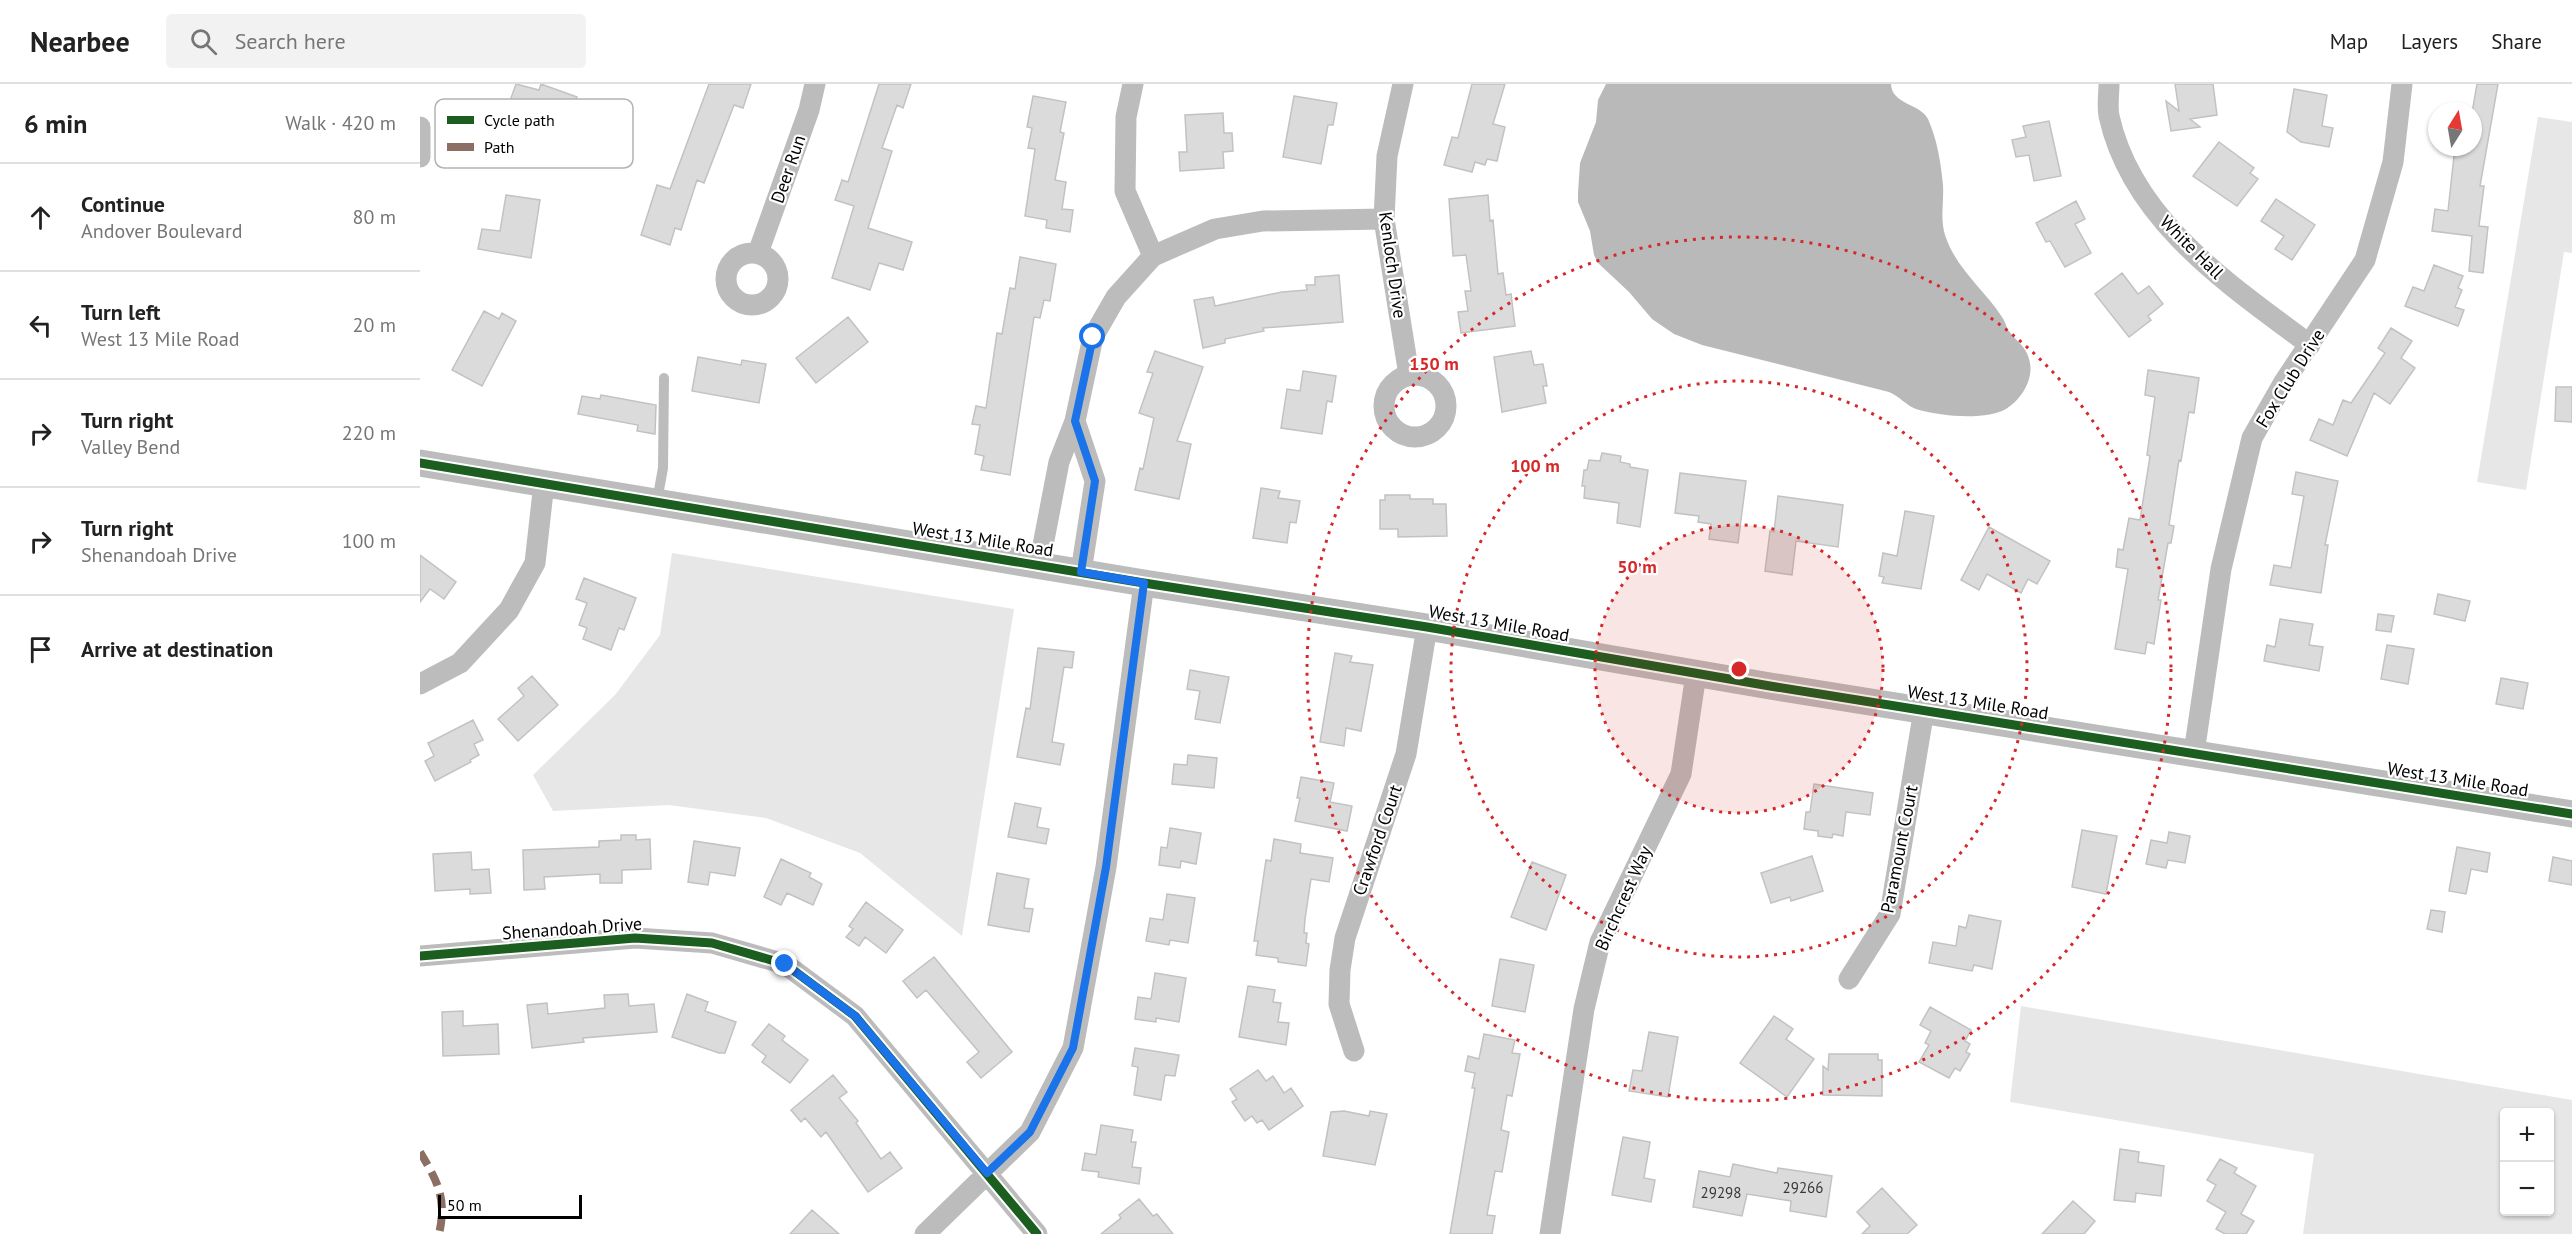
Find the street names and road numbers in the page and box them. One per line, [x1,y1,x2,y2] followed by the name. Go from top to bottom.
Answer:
[766,132,810,206] street label: Deer Run
[1374,210,1412,320] street label: Kenloch Drive
[2155,210,2229,284] street label: White Hall
[2251,324,2329,432] street label: Fox Club Drive
[911,516,1055,562] street label: West 13 Mile Road
[1427,599,1571,647] street label: West 13 Mile Road
[1906,679,2050,725] street label: West 13 Mile Road
[2386,756,2530,802] street label: West 13 Mile Road
[1347,782,1407,898] street label: Crawford Court
[1875,783,1923,915] street label: Paramount Court
[1590,841,1657,954] street label: Birchcrest Way
[501,912,643,944] street label: Shenandoah Drive

